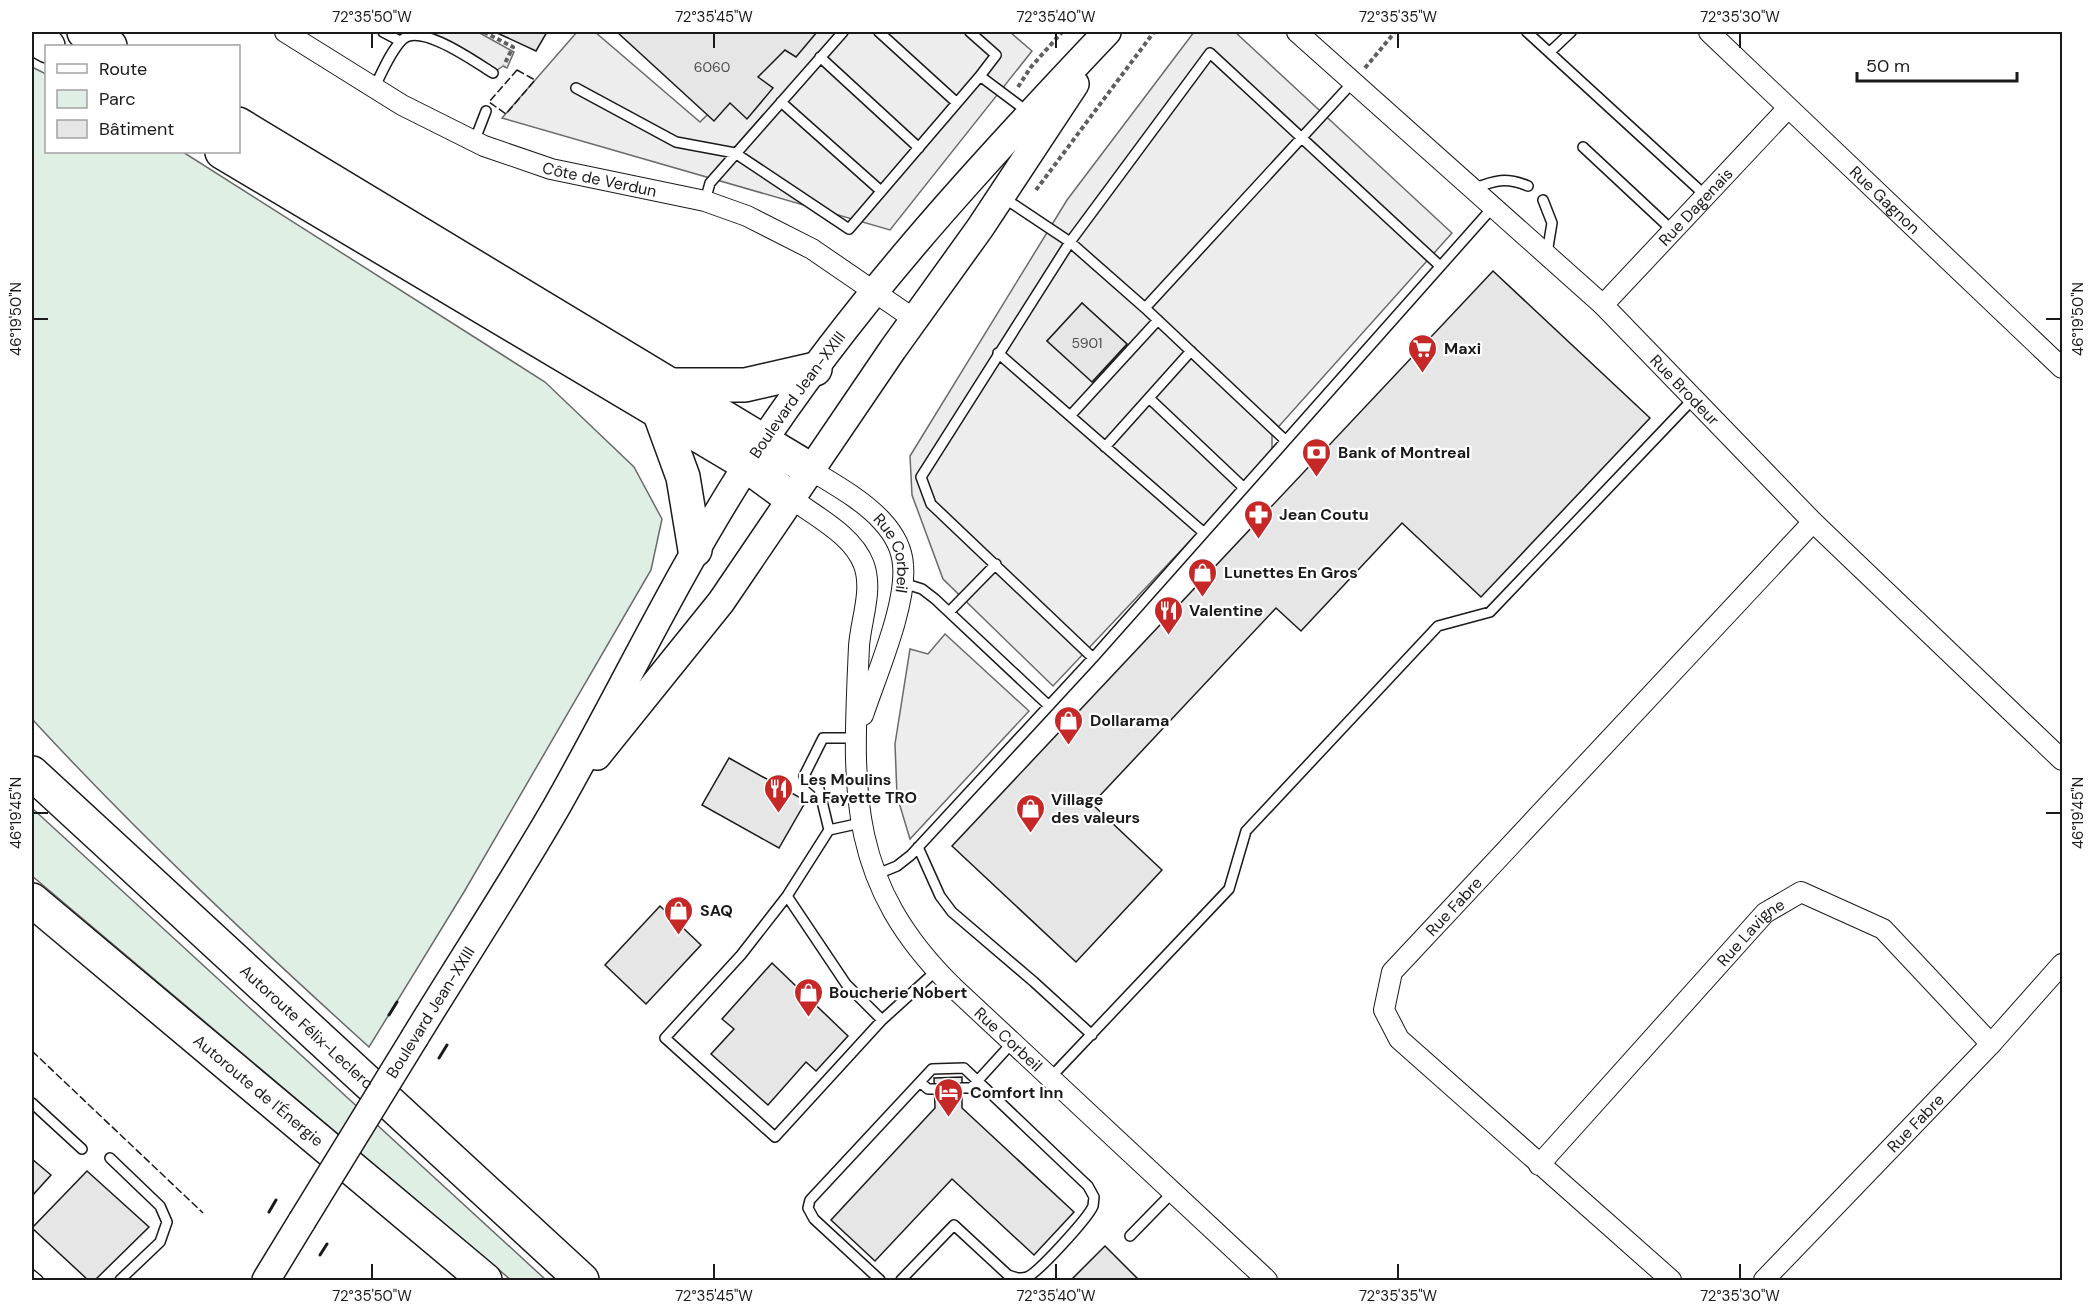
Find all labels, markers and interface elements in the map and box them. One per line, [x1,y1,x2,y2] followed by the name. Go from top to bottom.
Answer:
[332,7,412,27] text: 72°35'50"W
[675,7,753,27] text: 72°35'45"W
[1016,7,1096,27] text: 72°35'40"W
[1359,7,1438,27] text: 72°35'35"W
[1700,7,1780,27] text: 72°35'30"W
[45,45,240,153] legend
[1857,45,2018,83] scale bar
[1866,54,1910,78] text: 50 m
[99,57,147,81] text: Route
[694,58,730,76] house number: 6060
[99,87,135,111] text: Parc
[99,117,174,141] text: Bâtiment
[539,157,658,202] street label: Côte de Verdun
[1845,161,1924,238] street label: Rue Gagnon
[1654,164,1737,250] street label: Rue Dagenais
[6,282,26,356] text: 46°19'50"N
[2068,282,2088,356] text: 46°19'50"N
[745,327,850,462] street label: Boulevard Jean-XXIII
[1407,332,1439,374] supermarket icon: Maxi
[1072,334,1102,352] house number: 5901
[1444,338,1481,359] place label: Maxi
[1645,350,1724,430] street label: Rue Brodeur
[1301,436,1333,478] bank icon: Bank of Montreal
[1338,442,1470,463] place label: Bank of Montreal
[1242,498,1274,540] pharmacy icon: Jean Coutu
[1279,504,1369,525] place label: Jean Coutu
[869,509,913,595] street label: Rue Corbeil
[1187,556,1219,598] shop icon: Lunettes En Gros
[1224,562,1358,583] place label: Lunettes En Gros
[1152,594,1184,636] restaurant icon: Valentine
[1189,600,1263,621] place label: Valentine
[1053,704,1085,746] shop icon: Dollarama
[1090,710,1169,731] place label: Dollarama
[800,769,917,808] place label: Les Moulins La Fayette TRO
[763,772,795,814] restaurant icon: Les Moulins La Fayette TRO
[6,777,26,849] text: 46°19'45"N
[2068,777,2088,849] text: 46°19'45"N
[1051,789,1140,828] place label: Village des valeurs
[1014,792,1046,834] shop icon: Village des valeurs
[1421,873,1487,941] street label: Rue Fabre
[663,894,695,936] shop icon: SAQ
[1712,894,1788,971] street label: Rue Lavigne
[700,900,733,921] place label: SAQ
[381,942,479,1082] street label: Boulevard Jean-XXIII
[236,960,378,1094] street label: Autoroute Félix-Leclerc
[792,976,824,1018] shop icon: Boucherie Nobert
[829,982,967,1003] place label: Boucherie Nobert
[970,1002,1047,1076] street label: Rue Corbeil
[189,1030,328,1151] street label: Autoroute de l'Énergie
[933,1076,965,1118] hotel icon: Comfort Inn
[970,1082,1063,1103] place label: Comfort Inn
[1882,1089,1949,1157] street label: Rue Fabre
[332,1286,412,1306] text: 72°35'50"W
[675,1286,753,1306] text: 72°35'45"W
[1016,1286,1096,1306] text: 72°35'40"W
[1359,1286,1438,1306] text: 72°35'35"W
[1700,1286,1780,1306] text: 72°35'30"W

